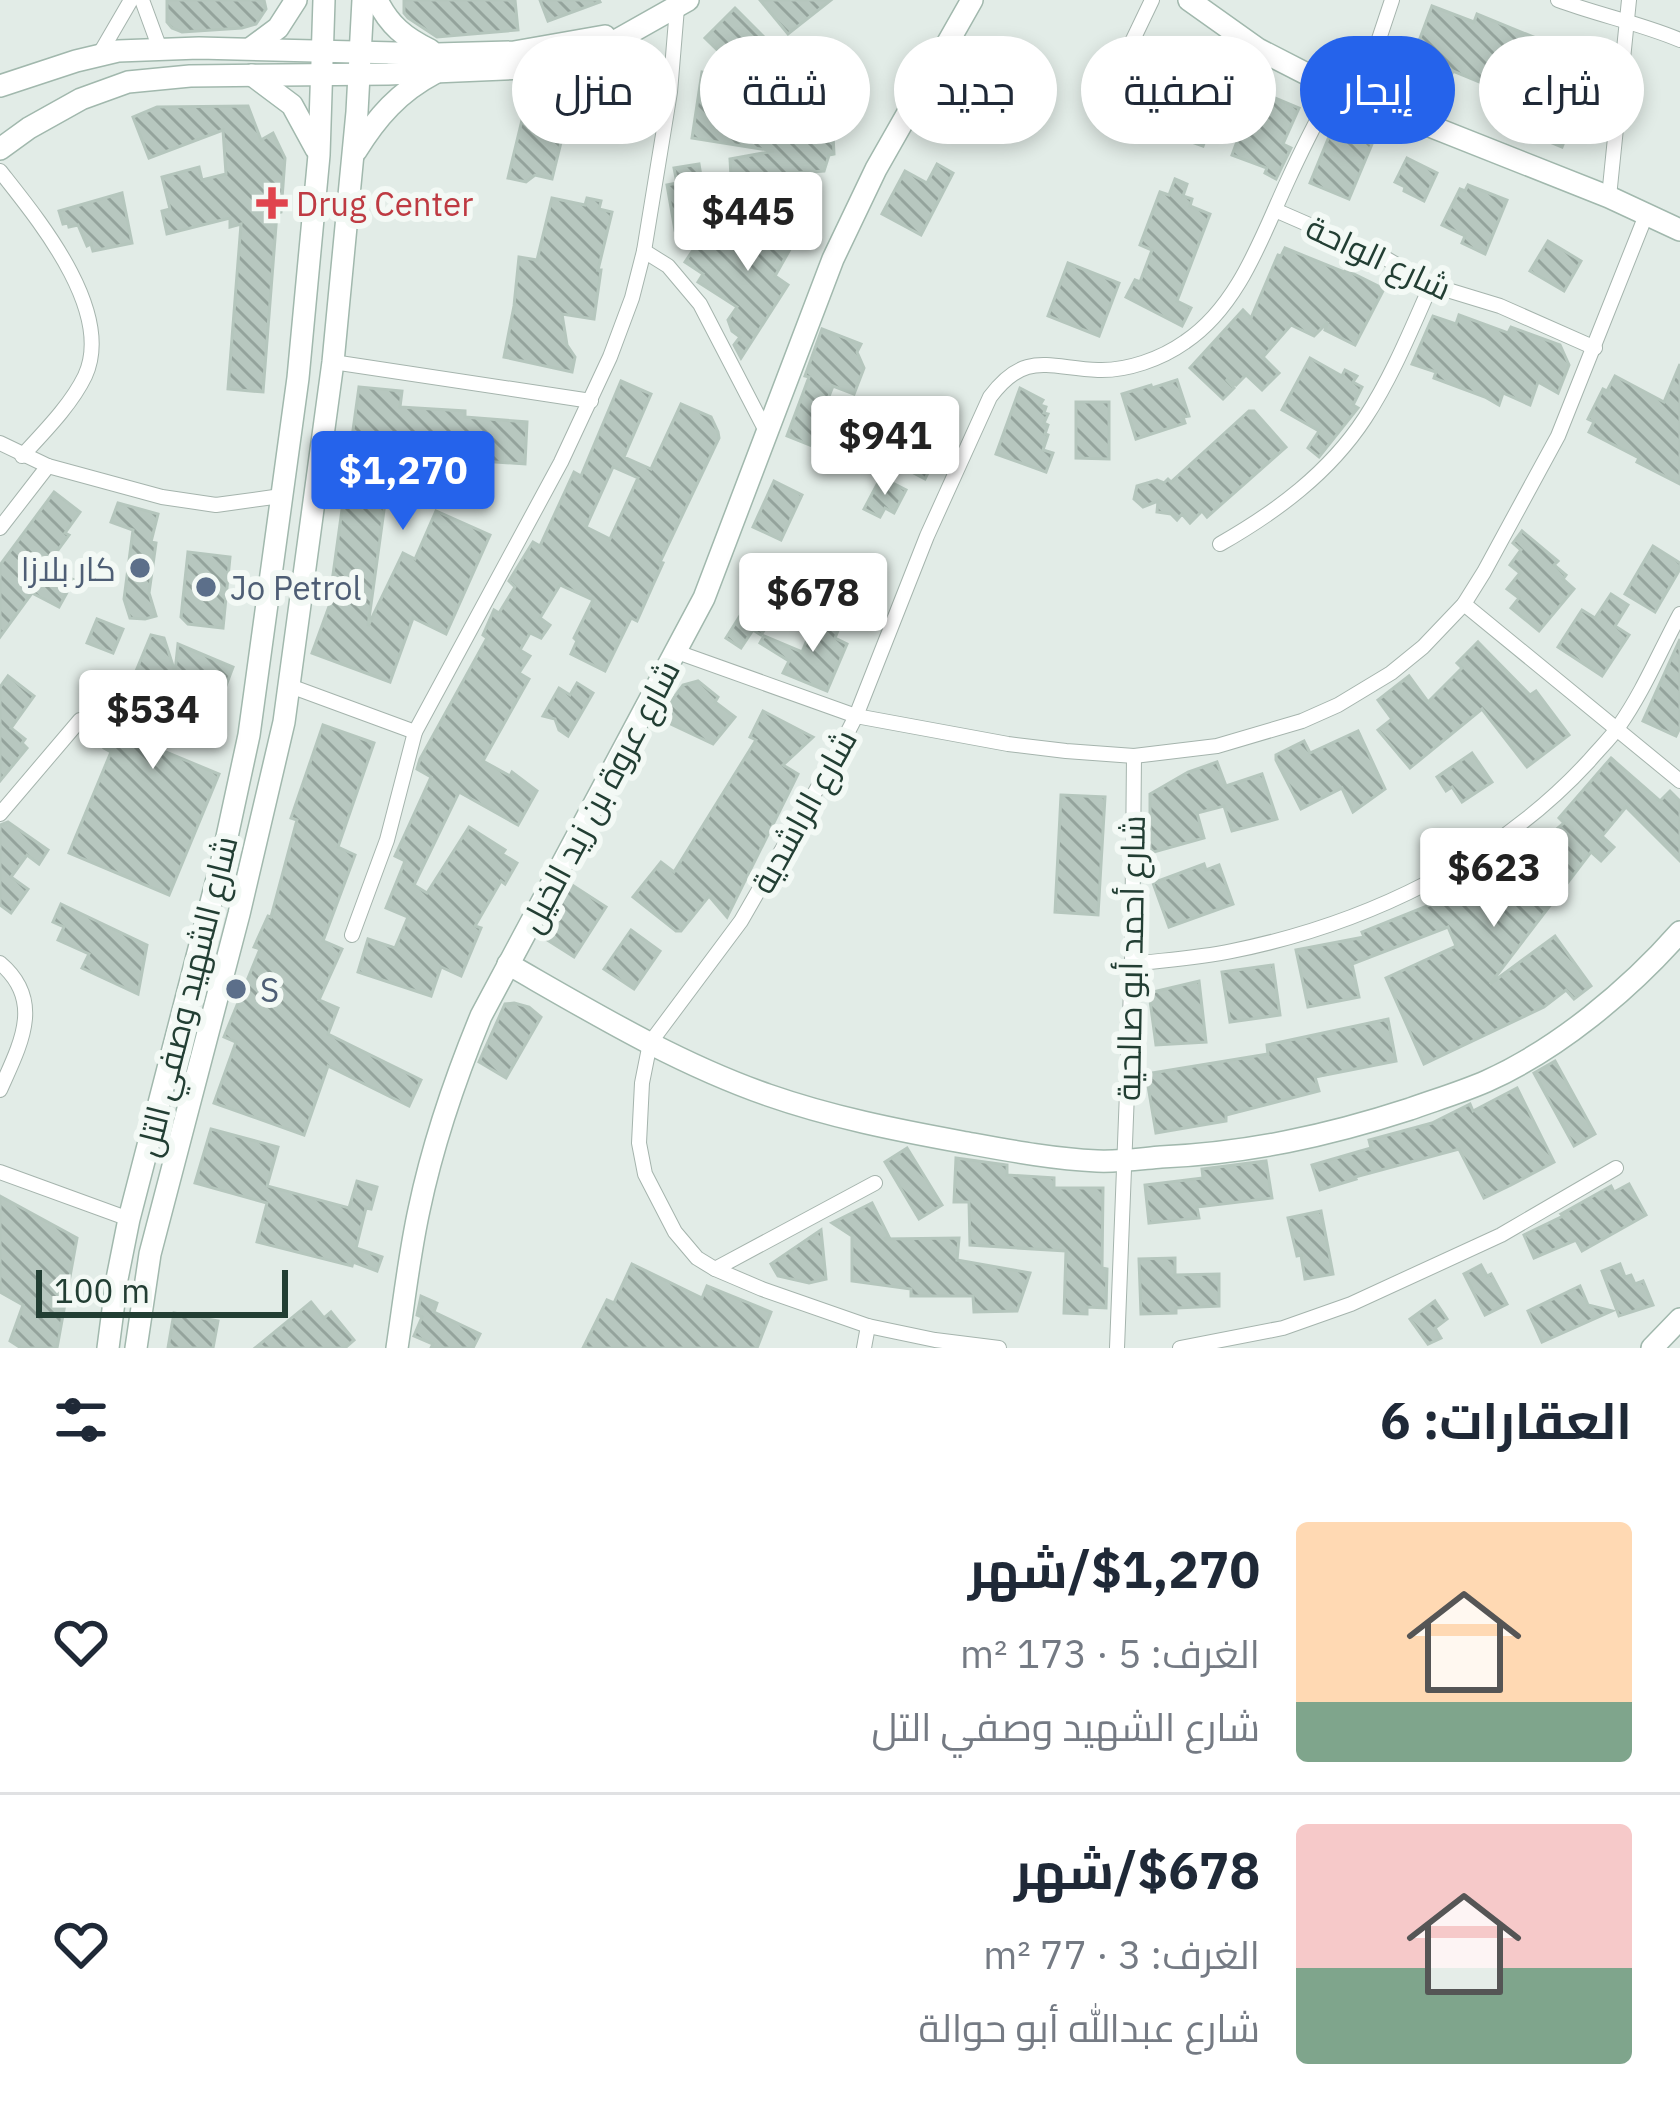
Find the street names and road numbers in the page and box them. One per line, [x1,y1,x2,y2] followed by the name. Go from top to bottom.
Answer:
[1299,205,1458,311] street label: شارع الواحة
[509,653,691,940] street label: شارع عروة بن زيد الخيل
[740,721,867,902] street label: شارع الراشدية
[1106,815,1156,1101] street label: شارع أحمد أبو صالحية
[125,831,251,1162] street label: شارع الشهيد وصفي التل

